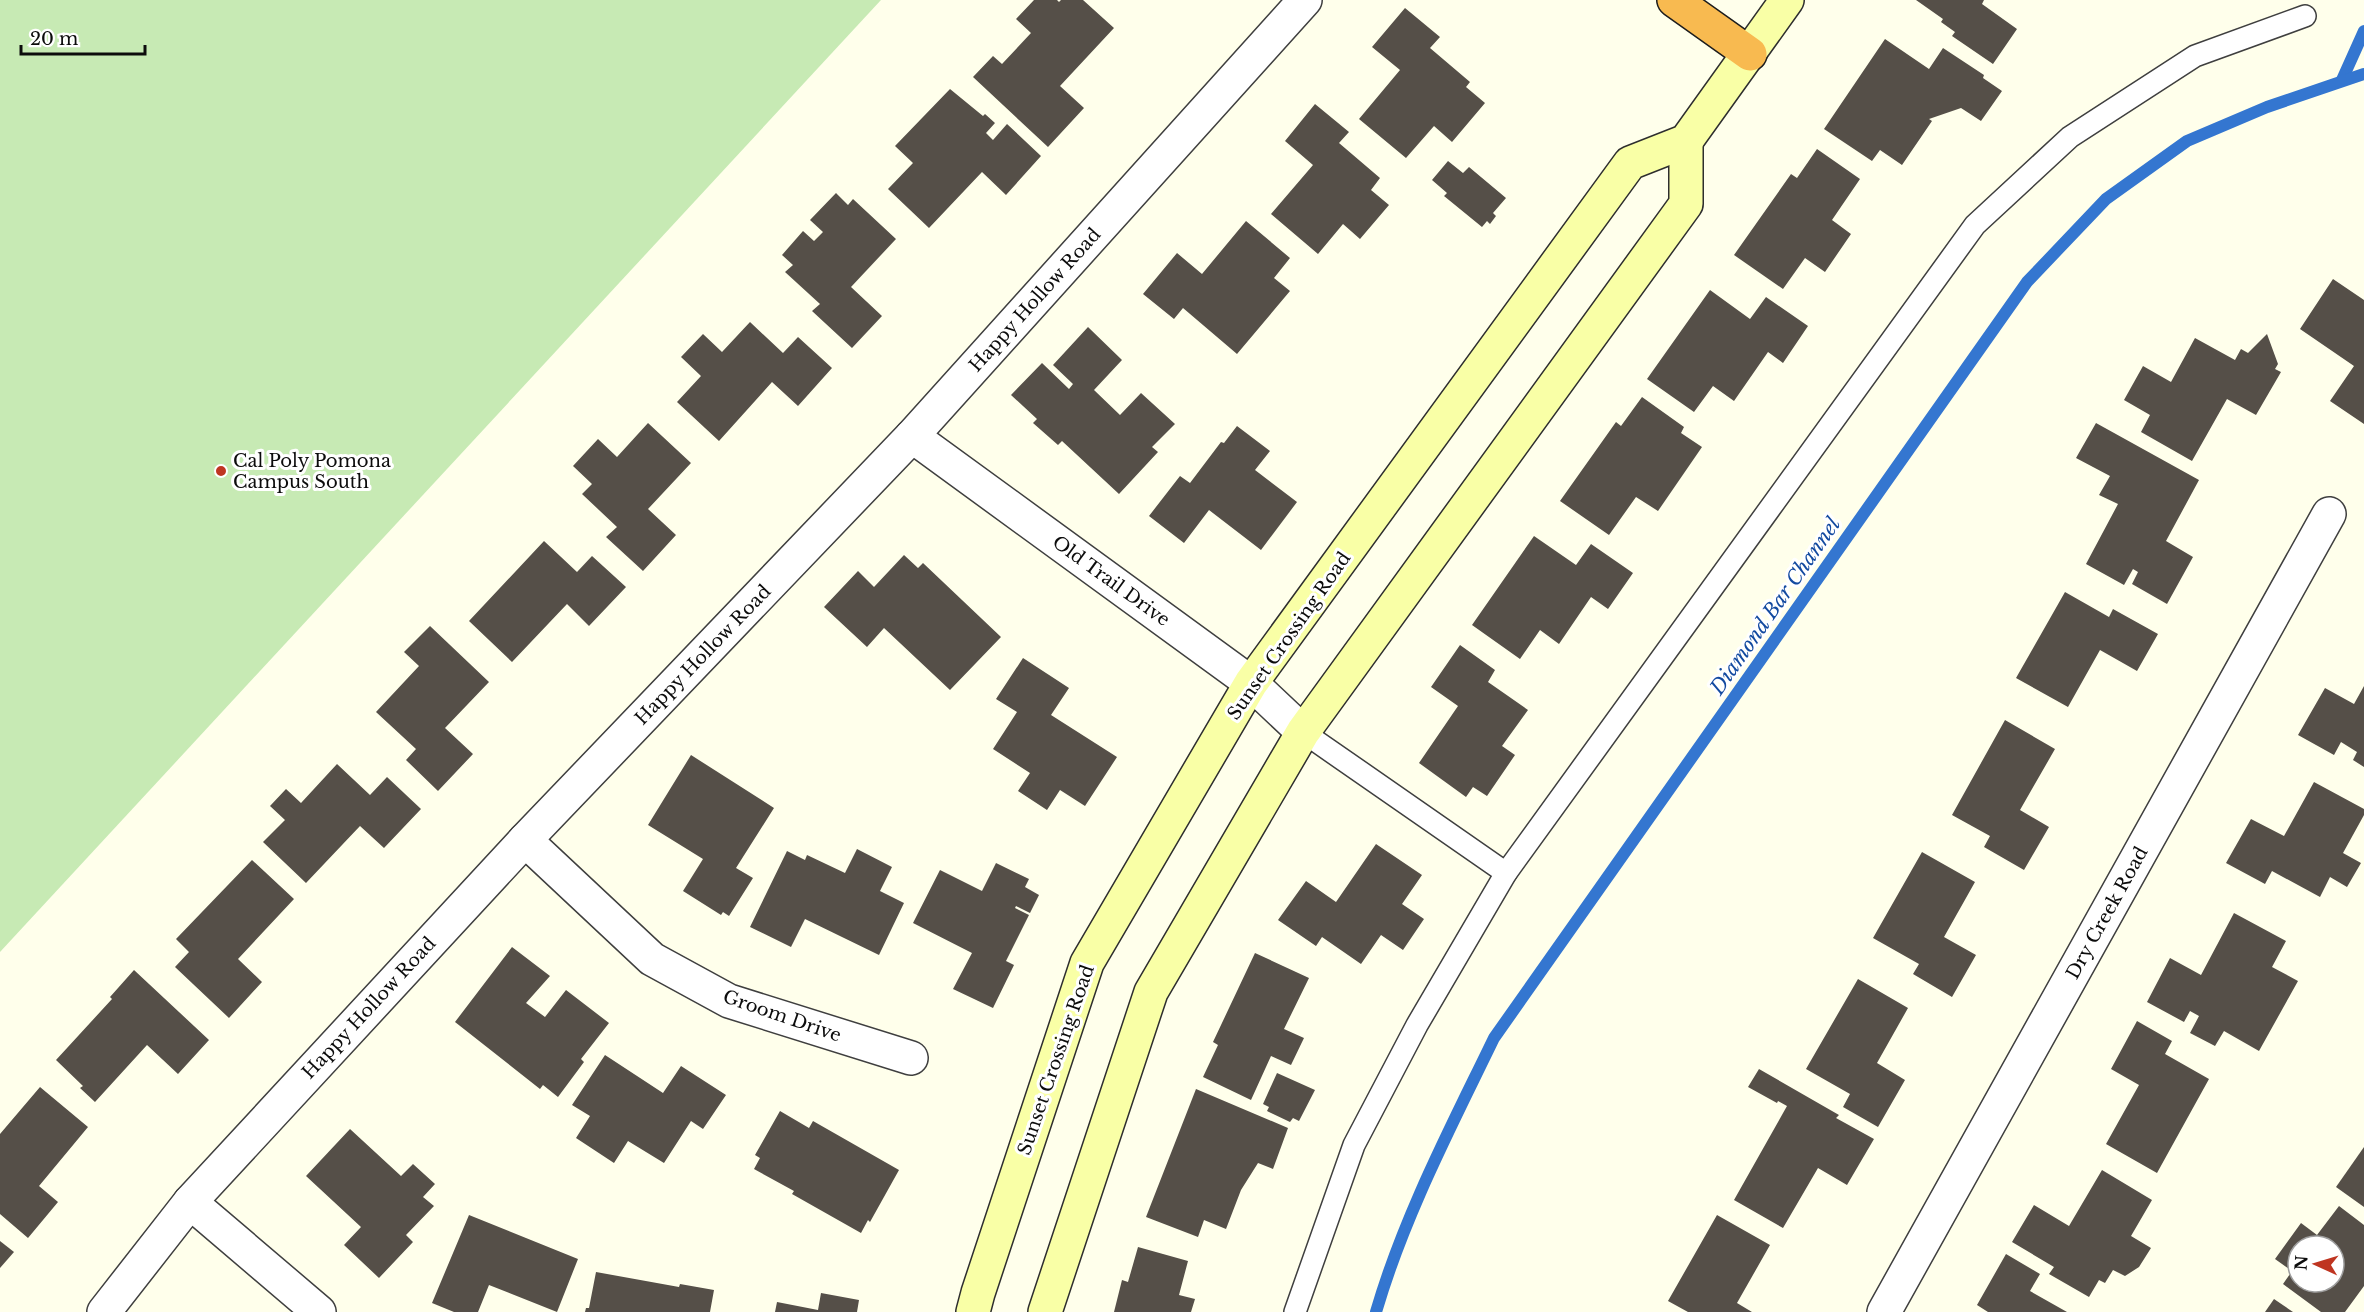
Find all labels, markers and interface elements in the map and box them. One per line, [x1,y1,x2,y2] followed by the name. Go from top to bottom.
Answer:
[21,18,146,56] scale bar
[30,28,78,50] text: 20 m
[965,224,1105,376] street label: Happy Hollow Road
[233,450,391,493] place label: Cal Poly Pomona Campus South
[214,464,228,478] marker: Cal Poly Pomona Campus South
[1704,512,1846,700] water label: Diamond Bar Channel
[1048,531,1174,631] street label: Old Trail Drive
[1223,548,1355,724] street label: Sunset Crossing Road
[631,581,775,729] street label: Happy Hollow Road
[2062,843,2152,983] street label: Dry Creek Road
[298,933,440,1083] street label: Happy Hollow Road
[1013,962,1099,1158] street label: Sunset Crossing Road
[720,985,844,1047] street label: Groom Drive
[2286,1234,2346,1294] north arrow
[2291,1255,2312,1271] text: N

